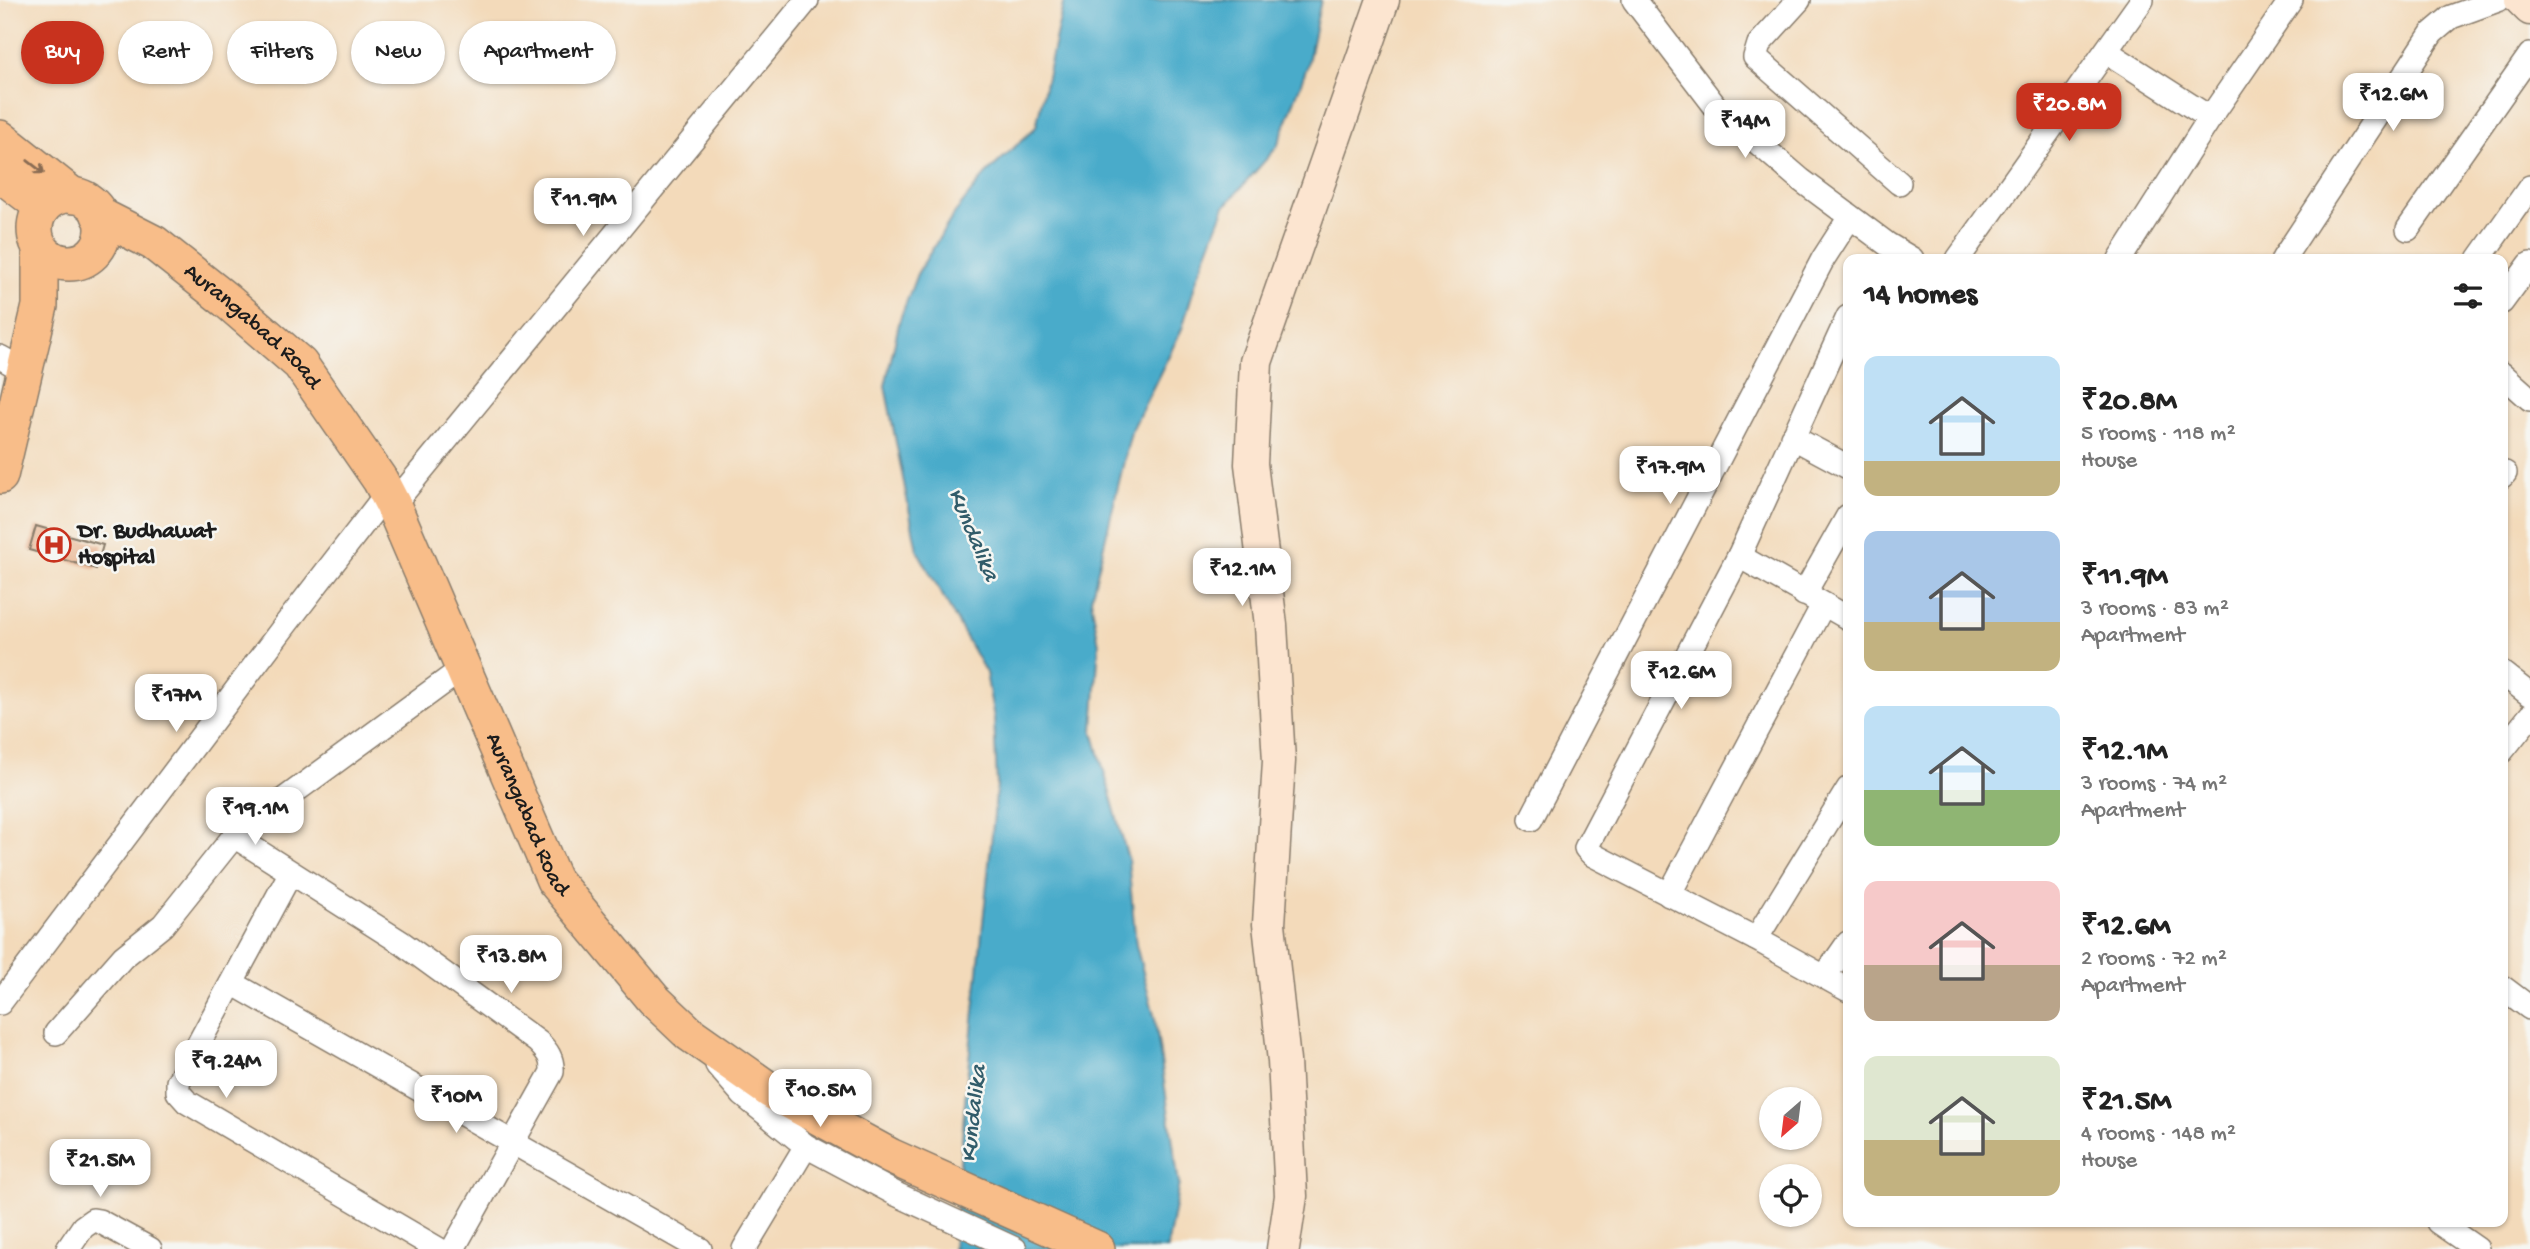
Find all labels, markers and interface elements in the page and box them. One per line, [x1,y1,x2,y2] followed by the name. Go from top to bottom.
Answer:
[21,21,104,84] chip: Buy
[118,21,213,84] chip: Rent
[227,21,337,84] chip: Filters
[351,21,445,84] chip: New
[459,21,616,84] chip: Apartment
[2336,74,2450,133] pin: ₹12.6M
[2359,82,2427,109] text: ₹12.6M
[2012,83,2126,143] pin: ₹20.8M
[2032,92,2106,119] text: ₹20.8M
[1704,100,1786,160] pin: ₹14M
[1720,109,1770,136] text: ₹14M
[27,159,45,174] one-way arrow
[526,178,640,238] pin: ₹11.9M
[550,187,616,214] text: ₹11.9M
[178,258,328,396] street label: Aurangabad Road
[2449,277,2487,315] icon: filters
[1864,279,1977,314] text: 14 homes
[1920,384,2004,468] icon: home
[2081,386,2177,421] text: ₹20.8M
[2081,421,2236,448] text: 5 rooms · 118 m²
[1613,447,1727,506] pin: ₹17.9M
[2081,448,2137,475] text: House
[1635,455,1705,482] text: ₹17.9M
[940,484,1005,587] water label: Kundalika
[76,519,218,572] place label: Dr. Budhawat Hospital
[35,526,73,564] hospital icon: Dr. Budhawat Hospital
[1185,548,1299,608] pin: ₹12.1M
[1209,557,1275,584] text: ₹12.1M
[1920,559,2004,643] icon: home
[2081,561,2168,596] text: ₹11.9M
[2081,596,2229,623] text: 3 rooms · 83 m²
[2081,623,2185,650] text: Apartment
[1624,652,1738,711] pin: ₹12.6M
[1647,660,1715,687] text: ₹12.6M
[135,674,217,734] pin: ₹17M
[151,683,201,710] text: ₹17M
[479,729,577,903] street label: Aurangabad Road
[1920,734,2004,818] icon: home
[2081,736,2167,771] text: ₹12.1M
[2081,771,2227,798] text: 3 rooms · 74 m²
[198,788,312,847] pin: ₹19.1M
[222,796,288,823] text: ₹19.1M
[2081,798,2185,825] text: Apartment
[1920,909,2004,993] icon: home
[2081,911,2170,946] text: ₹12.6M
[454,936,568,995] pin: ₹13.8M
[476,944,546,971] text: ₹13.8M
[2081,946,2227,973] text: 2 rooms · 72 m²
[2081,973,2185,1000] text: Apartment
[169,1040,283,1100] pin: ₹9.24M
[191,1049,261,1076] text: ₹9.24M
[955,1062,995,1164] water label: Kundalika
[763,1070,877,1129] pin: ₹10.5M
[415,1076,497,1135] pin: ₹10M
[785,1078,855,1105] text: ₹10.5M
[430,1084,482,1111] text: ₹10M
[1920,1084,2004,1168] icon: home
[2081,1086,2171,1121] text: ₹21.5M
[1759,1087,1822,1150] north arrow
[1759,1087,1822,1227] map controls
[2081,1121,2236,1148] text: 4 rooms · 148 m²
[43,1140,157,1199] pin: ₹21.5M
[66,1148,135,1175] text: ₹21.5M
[2081,1148,2137,1175] text: House
[1759,1164,1822,1227] button: locate

